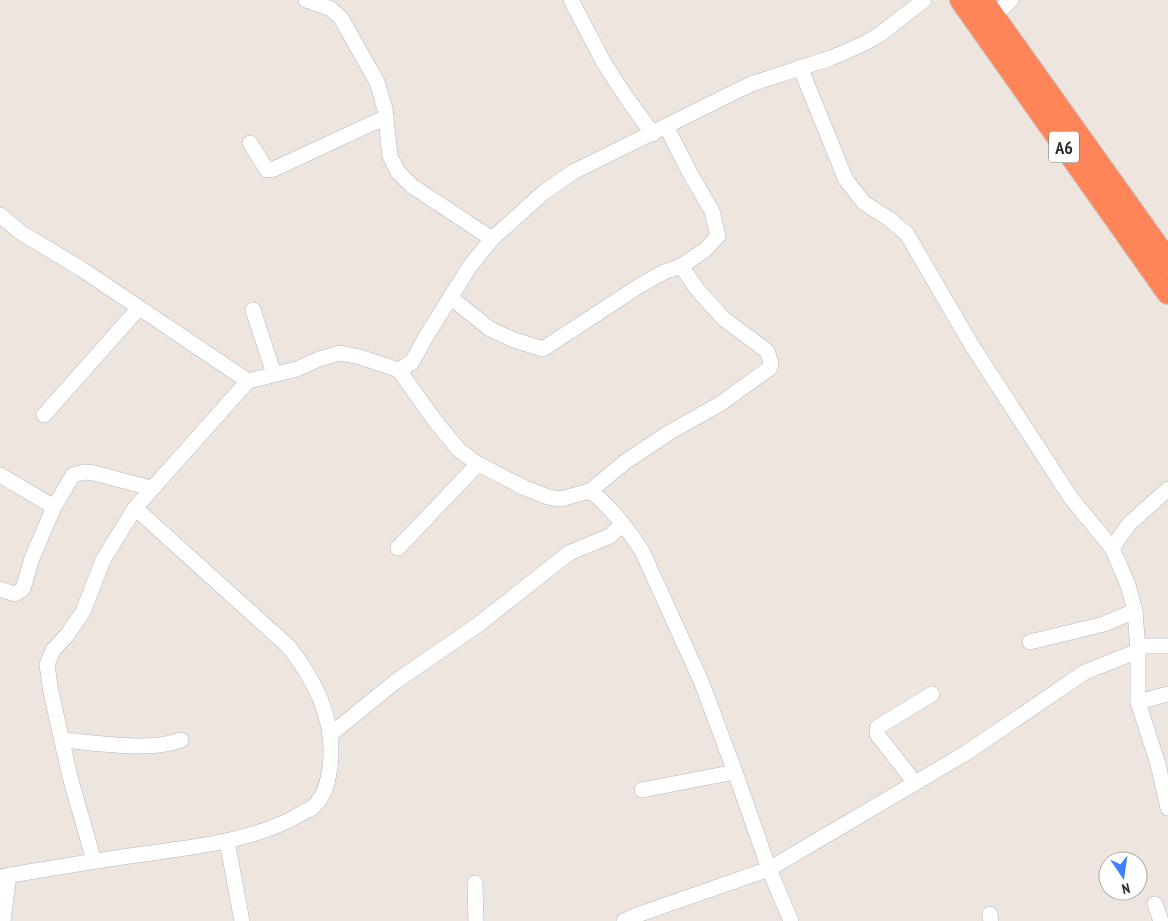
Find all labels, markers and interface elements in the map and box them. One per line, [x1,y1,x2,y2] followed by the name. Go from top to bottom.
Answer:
[1049,132,1079,162] road number: A6
[1098,851,1148,901] north arrow
[1120,879,1132,898] text: N

